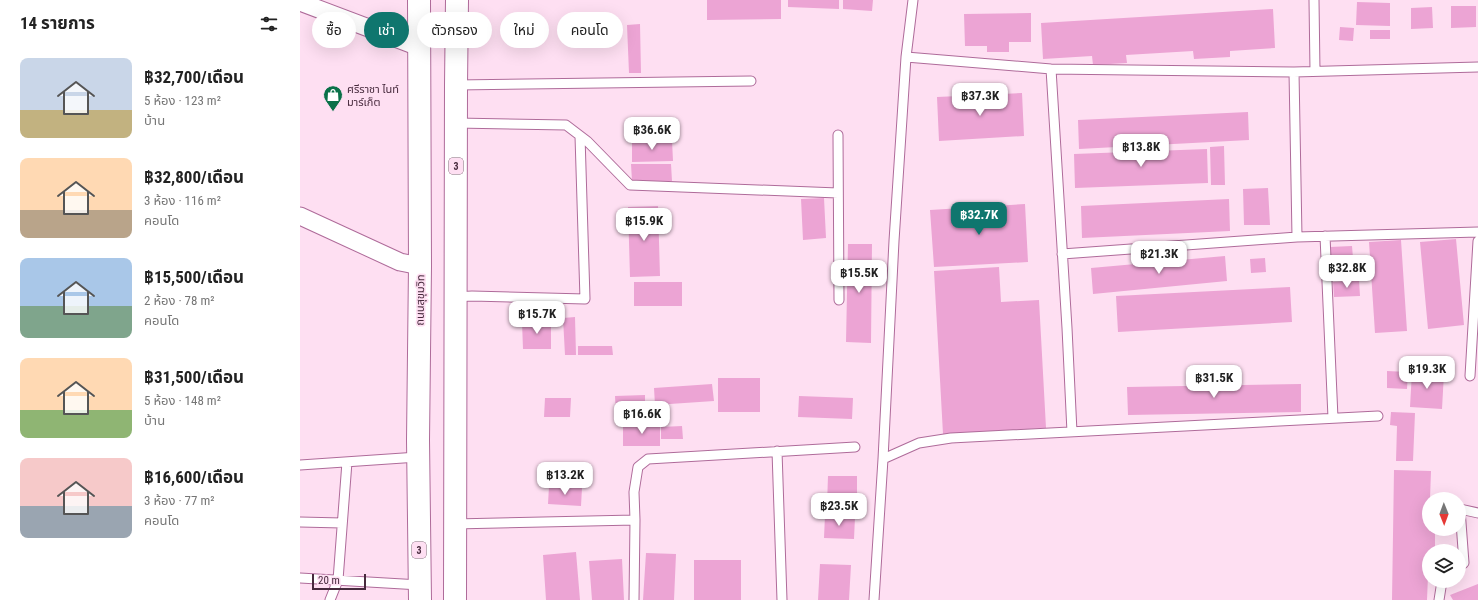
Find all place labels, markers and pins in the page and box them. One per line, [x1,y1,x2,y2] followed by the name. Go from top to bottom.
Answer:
[347,83,399,109] place label: ศรีราชา ไนท์ มาร์เก็ต
[947,83,1013,117] pin: ฿37.3K
[322,84,344,112] shop icon: ศรีราชา ไนท์ มาร์เก็ต
[619,117,685,151] pin: ฿36.6K
[1108,134,1174,168] pin: ฿13.8K
[946,202,1012,236] pin: ฿32.7K
[611,208,677,242] pin: ฿15.9K
[1126,241,1192,275] pin: ฿21.3K
[1314,255,1380,289] pin: ฿32.8K
[826,260,892,294] pin: ฿15.5K
[504,301,570,335] pin: ฿15.7K
[1394,356,1460,390] pin: ฿19.3K
[1181,365,1247,399] pin: ฿31.5K
[609,401,675,435] pin: ฿16.6K
[532,462,598,496] pin: ฿13.2K
[806,493,872,527] pin: ฿23.5K

